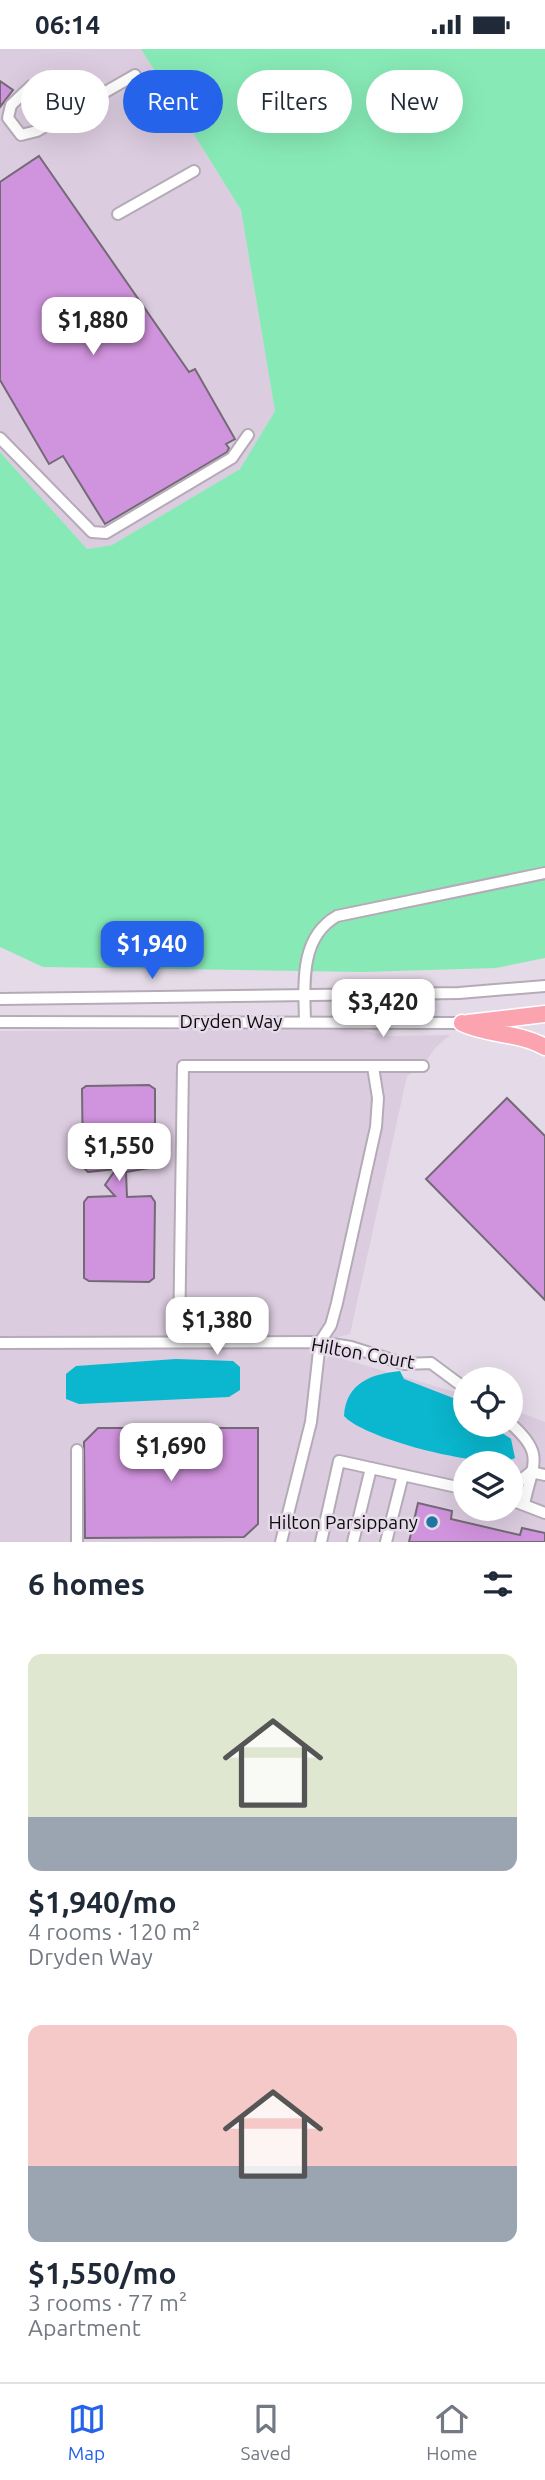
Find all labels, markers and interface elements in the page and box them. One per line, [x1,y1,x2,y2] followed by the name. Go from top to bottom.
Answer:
[35,10,100,39] text: 06:14
[21,70,109,133] chip: Buy
[123,70,223,133] chip: Rent
[237,70,352,133] chip: Filters
[366,70,463,133] chip: New
[36,297,150,357] pin: $1,880
[58,307,128,332] text: $1,880
[95,921,209,981] pin: $1,940
[117,931,187,956] text: $1,940
[326,979,440,1039] pin: $3,420
[348,989,418,1014] text: $3,420
[179,1010,283,1032] street label: Dryden Way
[62,1123,176,1183] pin: $1,550
[84,1133,154,1158] text: $1,550
[160,1297,274,1357] pin: $1,380
[182,1307,252,1332] text: $1,380
[309,1333,417,1373] street label: Hilton Court
[453,1367,523,1521] map controls
[453,1367,523,1437] button: locate
[114,1423,228,1483] pin: $1,690
[136,1433,206,1458] text: $1,690
[453,1451,523,1521] button: layers
[269,1511,418,1533] place label: Hilton Parsippany
[424,1514,440,1530] marker: Hilton Parsippany
[479,1565,517,1603] icon: filters
[28,1567,145,1601] text: 6 homes
[210,1700,336,1826] icon: home
[28,1885,177,1919] text: $1,940/mo
[28,1919,200,1944] text: 4 rooms · 120 m²
[28,1944,153,1969] text: Dryden Way
[210,2071,336,2197] icon: home
[28,2256,177,2290] text: $1,550/mo
[28,2290,187,2315] text: 3 rooms · 77 m²
[28,2315,141,2340] text: Apartment
[68,2400,106,2464] tab: Map
[241,2400,291,2464] tab: Saved
[426,2400,477,2464] tab: Home

